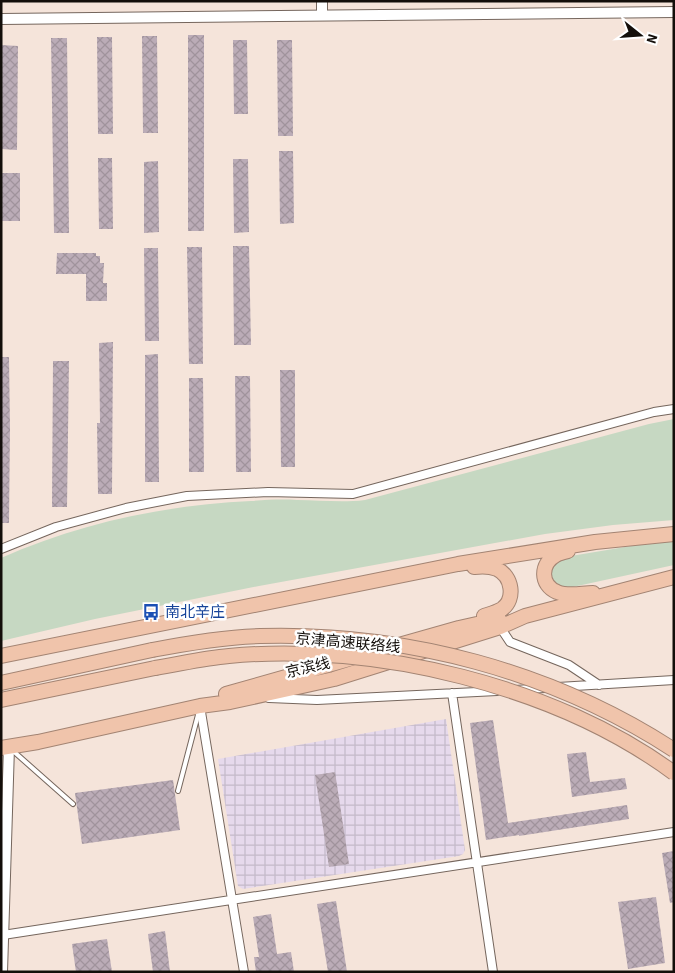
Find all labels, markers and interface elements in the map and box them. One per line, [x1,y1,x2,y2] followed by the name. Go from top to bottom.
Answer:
[615,10,665,60] north arrow
[641,31,662,46] text: N
[141,602,161,622] bus stop icon: 南北辛庄
[165,602,225,623] place label: 南北辛庄
[295,628,401,658] street label: 京津高速联络线
[284,653,332,683] street label: 京滨线

